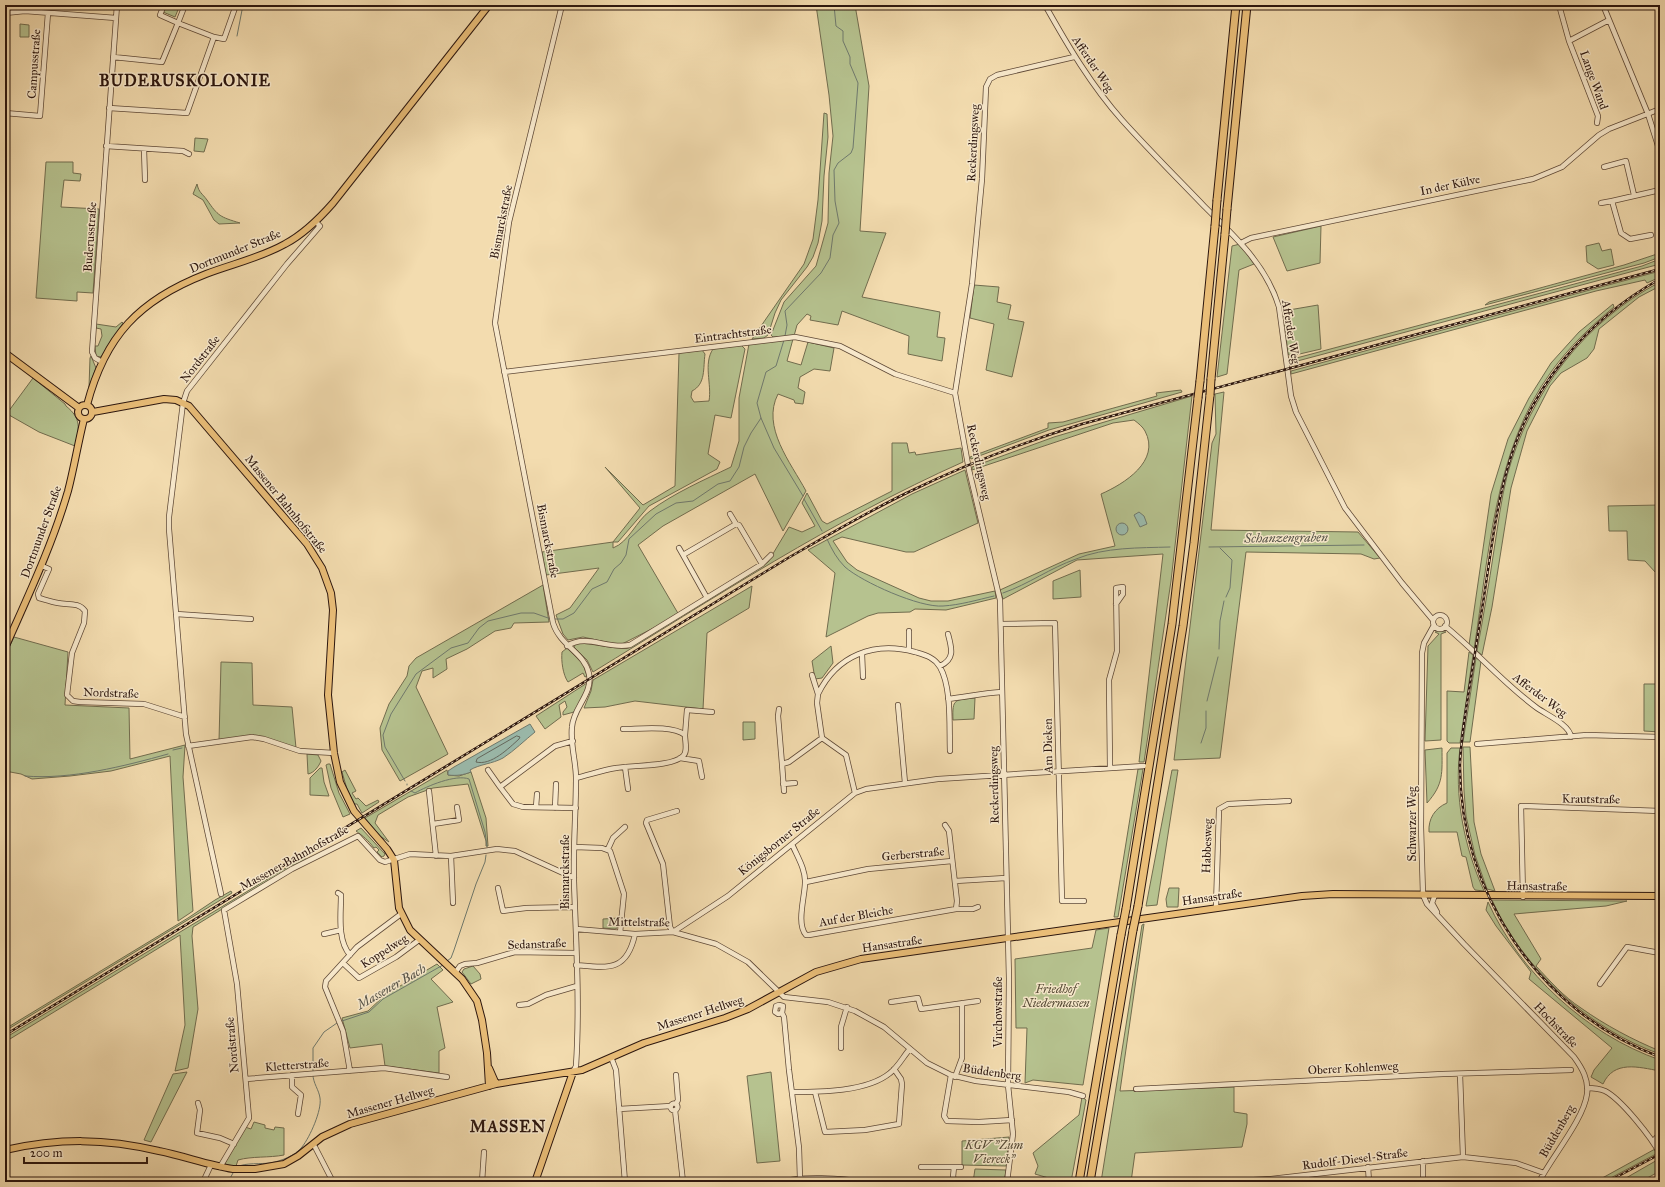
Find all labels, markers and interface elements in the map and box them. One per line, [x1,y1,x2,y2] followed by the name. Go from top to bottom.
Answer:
[25,29,43,99] street label: Campusstraße
[1068,33,1117,95] street label: Afferder Weg
[1576,48,1611,112] street label: Lange Wand
[99,71,271,90] district label: BUDERUSKOLONIE
[964,104,983,182] street label: Reckerdingsweg
[1419,172,1481,198] street label: In der Külve
[487,184,515,260] street label: Bismarckstraße
[81,202,99,272] street label: Buderusstraße
[187,226,283,276] street label: Dortmunder Straße
[1278,298,1303,365] street label: Afferder Weg
[694,322,772,346] street label: Eintrachtstraße
[177,333,223,385] street label: Nordstraße
[963,423,994,502] street label: Reckerdingsweg
[242,452,330,556] street label: Massener Bahnhofstraße
[18,484,64,580] street label: Dortmunder Straße
[534,503,562,579] street label: Bismarckstraße
[1243,529,1328,547] water label: Schanzengraben
[1509,669,1570,721] street label: Afferder Weg
[83,685,139,701] street label: Nordstraße
[1041,718,1055,775] street label: Am Dieken
[986,746,1003,824] street label: Reckerdingsweg
[1405,786,1420,862] street label: Schwarzer Weg
[1562,791,1620,807] street label: Krautstraße
[735,804,823,879] street label: Königsborner Straße
[1199,818,1216,874] street label: Habbesweg
[237,822,351,894] street label: Massener Bahnhofstraße
[558,834,572,910] street label: Bismarckstraße
[881,844,945,864] street label: Gerberstraße
[1506,878,1568,894] street label: Hansastraße
[1181,886,1243,908] street label: Hansastraße
[817,903,894,930] street label: Auf der Bleiche
[608,914,670,930] street label: Mittelstraße
[358,931,411,972] street label: Koppelweg
[861,933,923,955] street label: Hansastraße
[507,936,567,952] street label: Sedanstraße
[352,960,429,1014] water label: Massener Bach
[991,976,1005,1049] street label: Virchowstraße
[1021,982,1090,1010] park label: Friedhof Niedermassen
[655,992,746,1034] street label: Massener Hellweg
[1531,999,1581,1051] street label: Hochstraße
[223,1017,241,1073] street label: Nordstraße
[265,1056,329,1074] street label: Kletterstraße
[1307,1059,1399,1078] street label: Oberer Kohlenweg
[962,1061,1022,1084] street label: Büddenberg
[345,1083,436,1122] street label: Massener Hellweg
[1536,1102,1579,1160] street label: Büddenberg
[470,1117,546,1136] district label: MASSEN
[964,1138,1023,1166] park label: KGV "Zum Viereck"
[24,1139,147,1165] scale bar
[30,1146,63,1160] text: 200 m
[1301,1146,1409,1172] street label: Rudolf-Diesel-Straße

